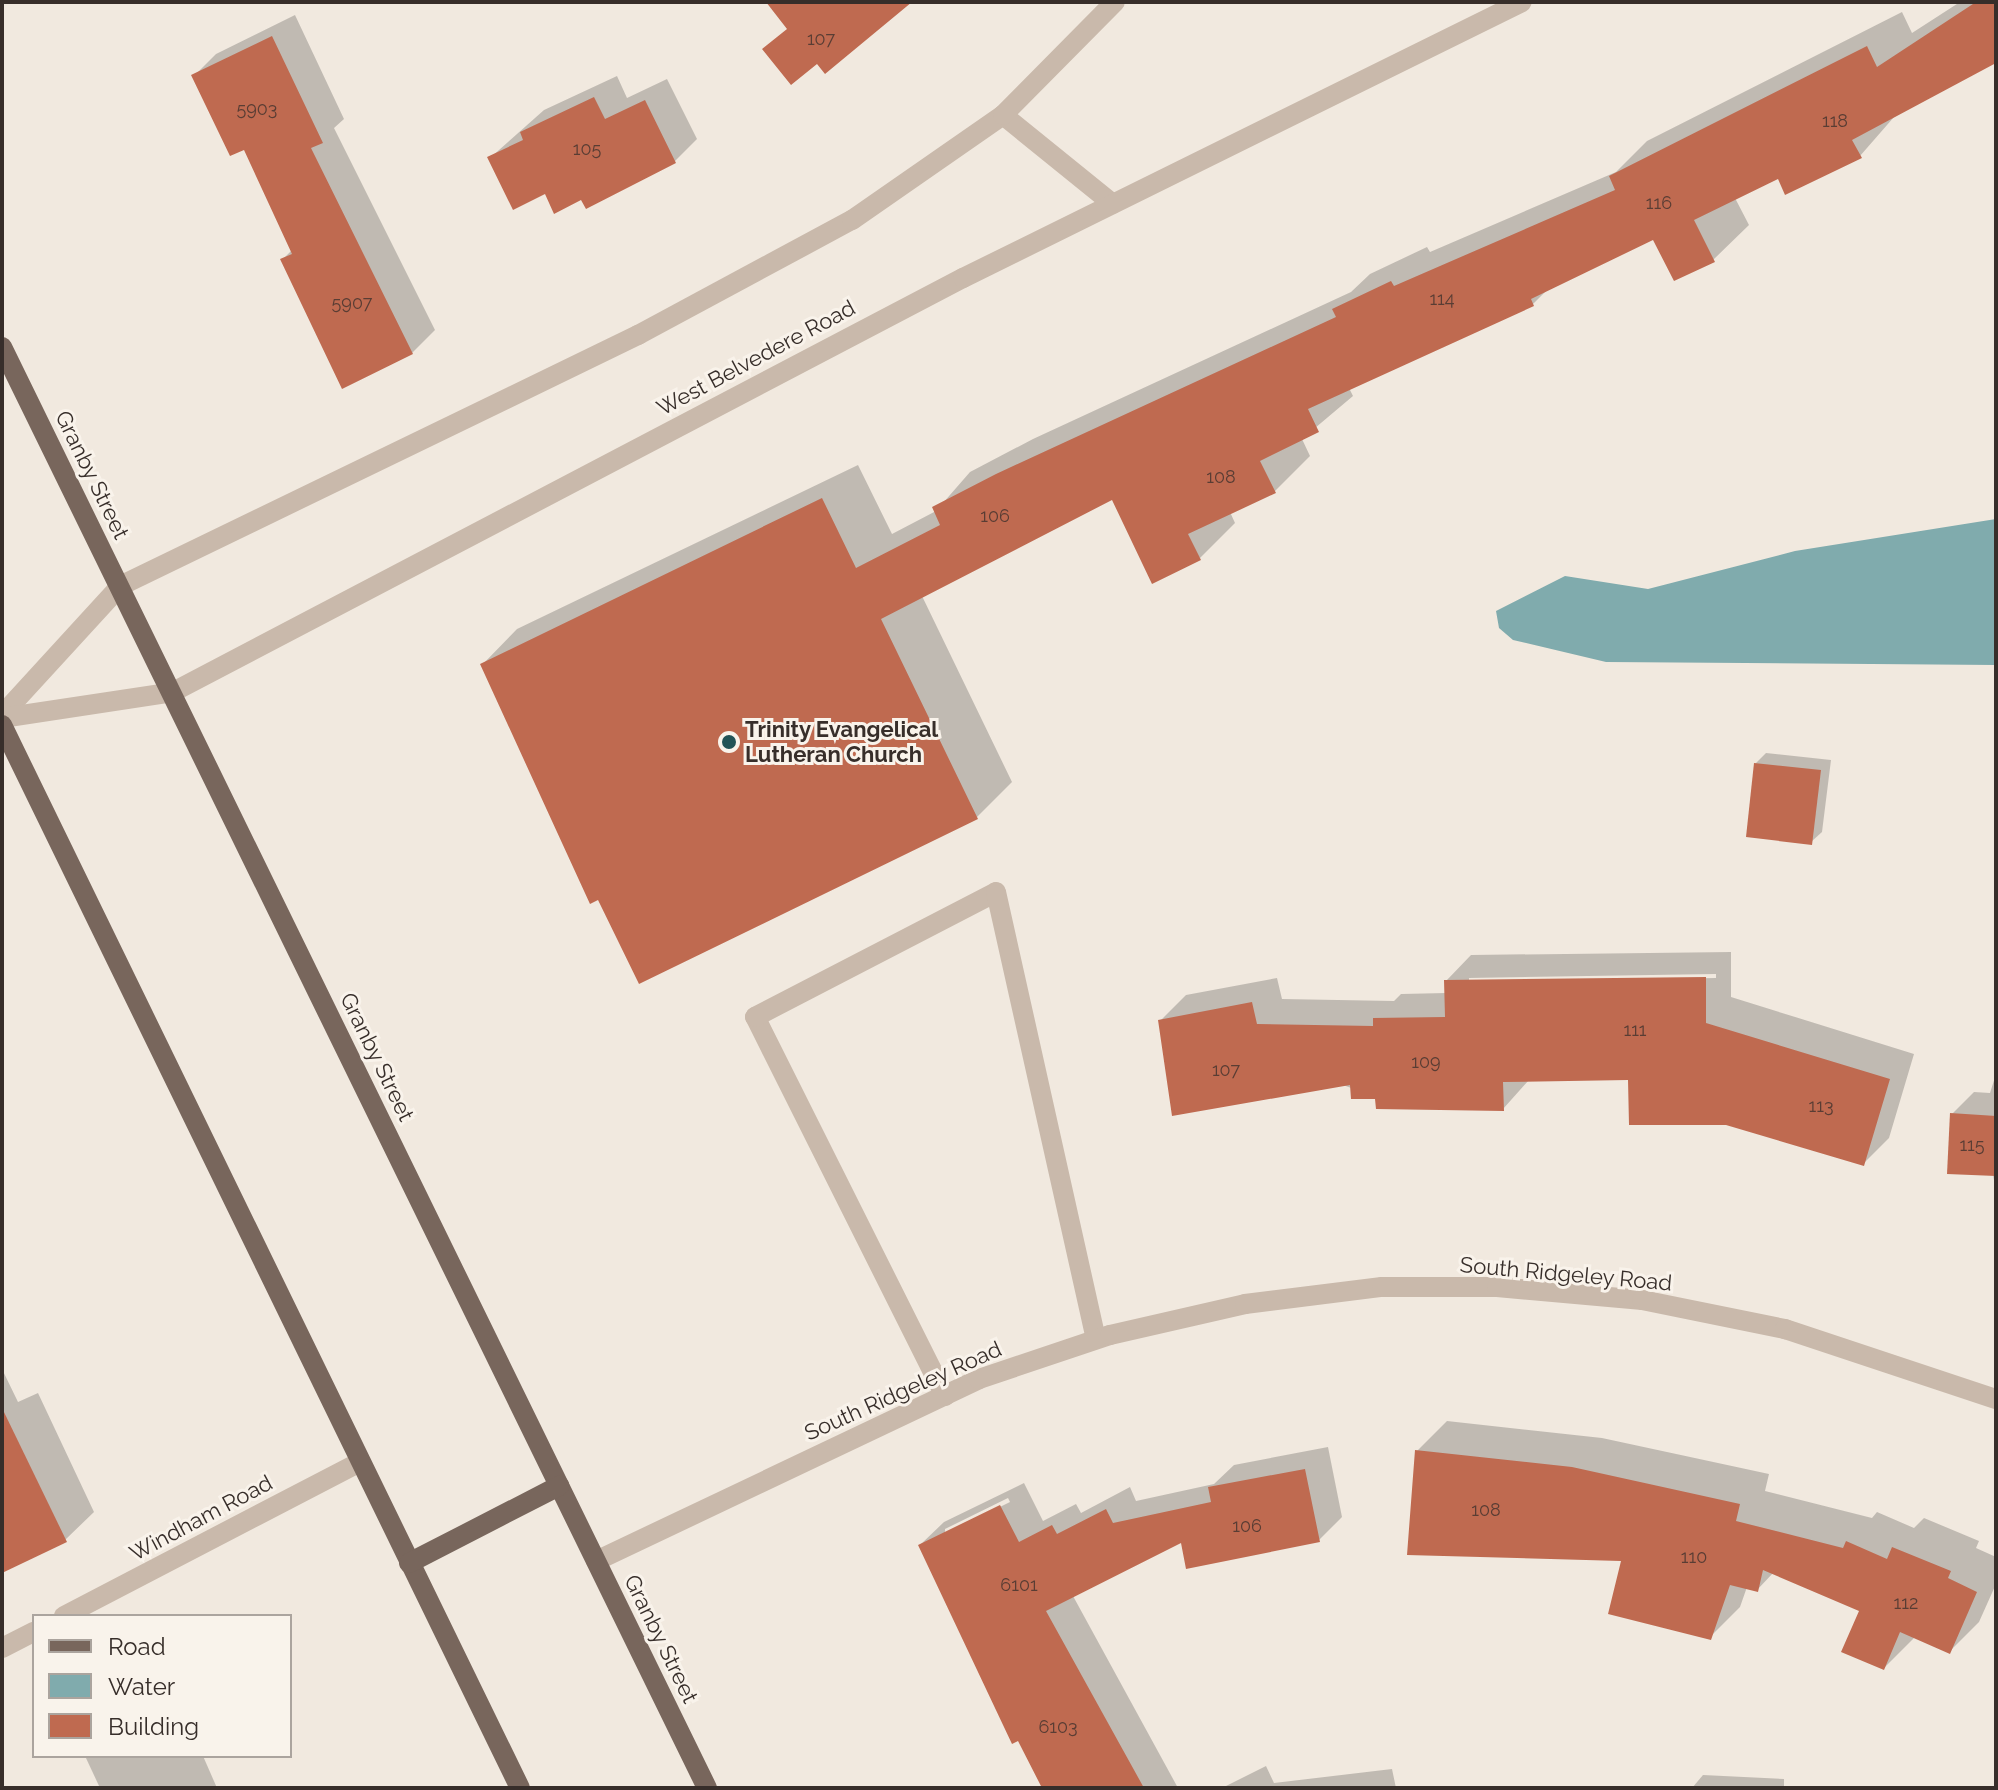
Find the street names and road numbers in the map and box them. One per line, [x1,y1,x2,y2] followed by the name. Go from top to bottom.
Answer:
[652,295,860,421] street label: West Belvedere Road
[49,406,135,544] street label: Granby Street
[334,988,420,1126] street label: Granby Street
[1459,1252,1673,1296] street label: South Ridgeley Road
[800,1336,1006,1446] street label: South Ridgeley Road
[125,1469,277,1567] street label: Windham Road
[618,1570,704,1708] street label: Granby Street

